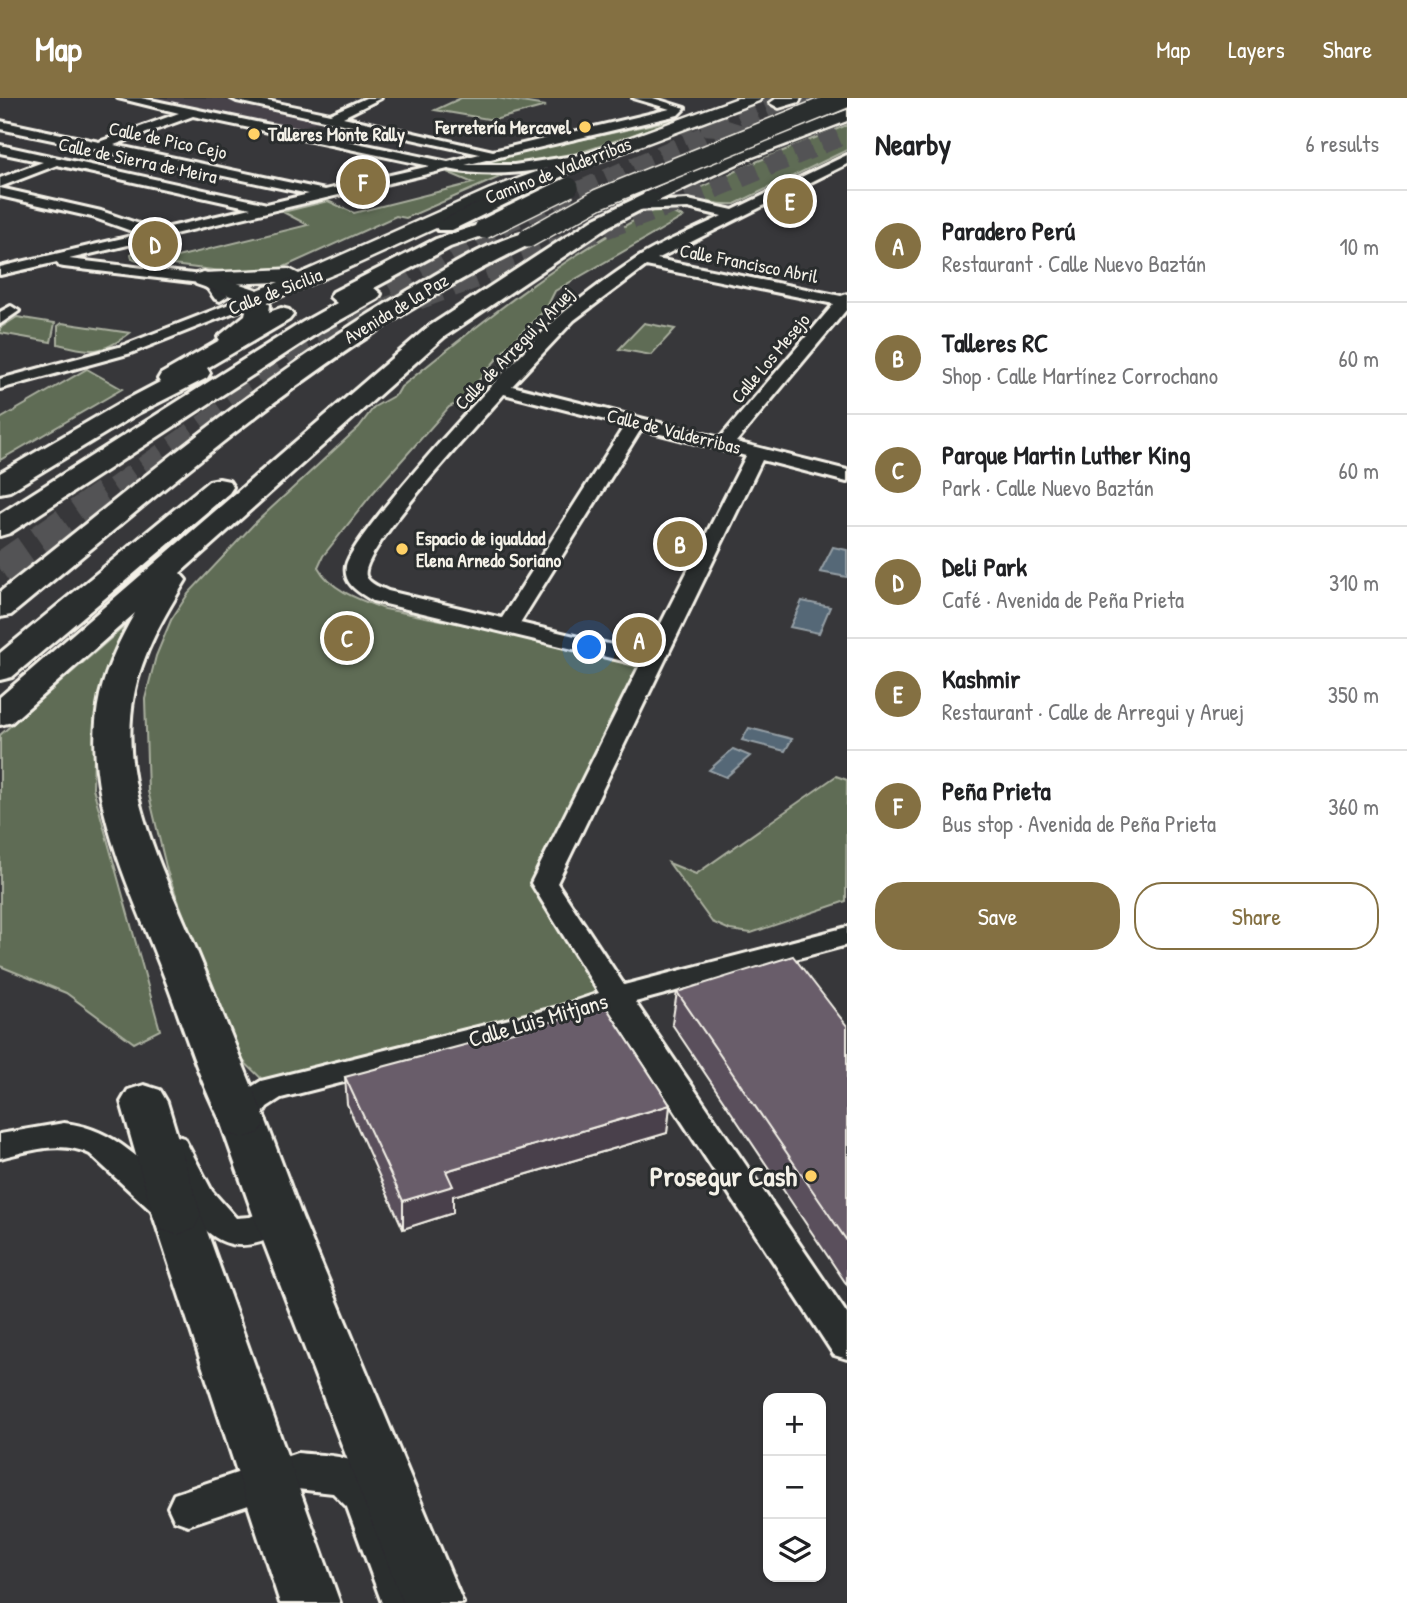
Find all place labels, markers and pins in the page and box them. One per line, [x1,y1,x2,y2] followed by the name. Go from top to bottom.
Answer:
[434,114,572,140] place label: Ferretería Mercavel
[577,119,593,135] marker: Ferretería Mercavel
[267,121,405,148] place label: Talleres Monte Rally
[246,126,262,142] marker: Talleres Monte Rally
[340,156,386,208] pin: F
[767,175,813,227] pin: E
[132,218,178,270] pin: D
[657,518,703,570] pin: B
[416,525,562,573] place label: Espacio de igualdad Elena Arnedo Soriano
[394,541,410,557] marker: Espacio de igualdad Elena Arnedo Soriano
[324,612,370,664] pin: C
[616,614,662,666] pin: A
[650,1157,797,1196] place label: Prosegur Cash
[803,1168,819,1184] marker: Prosegur Cash

